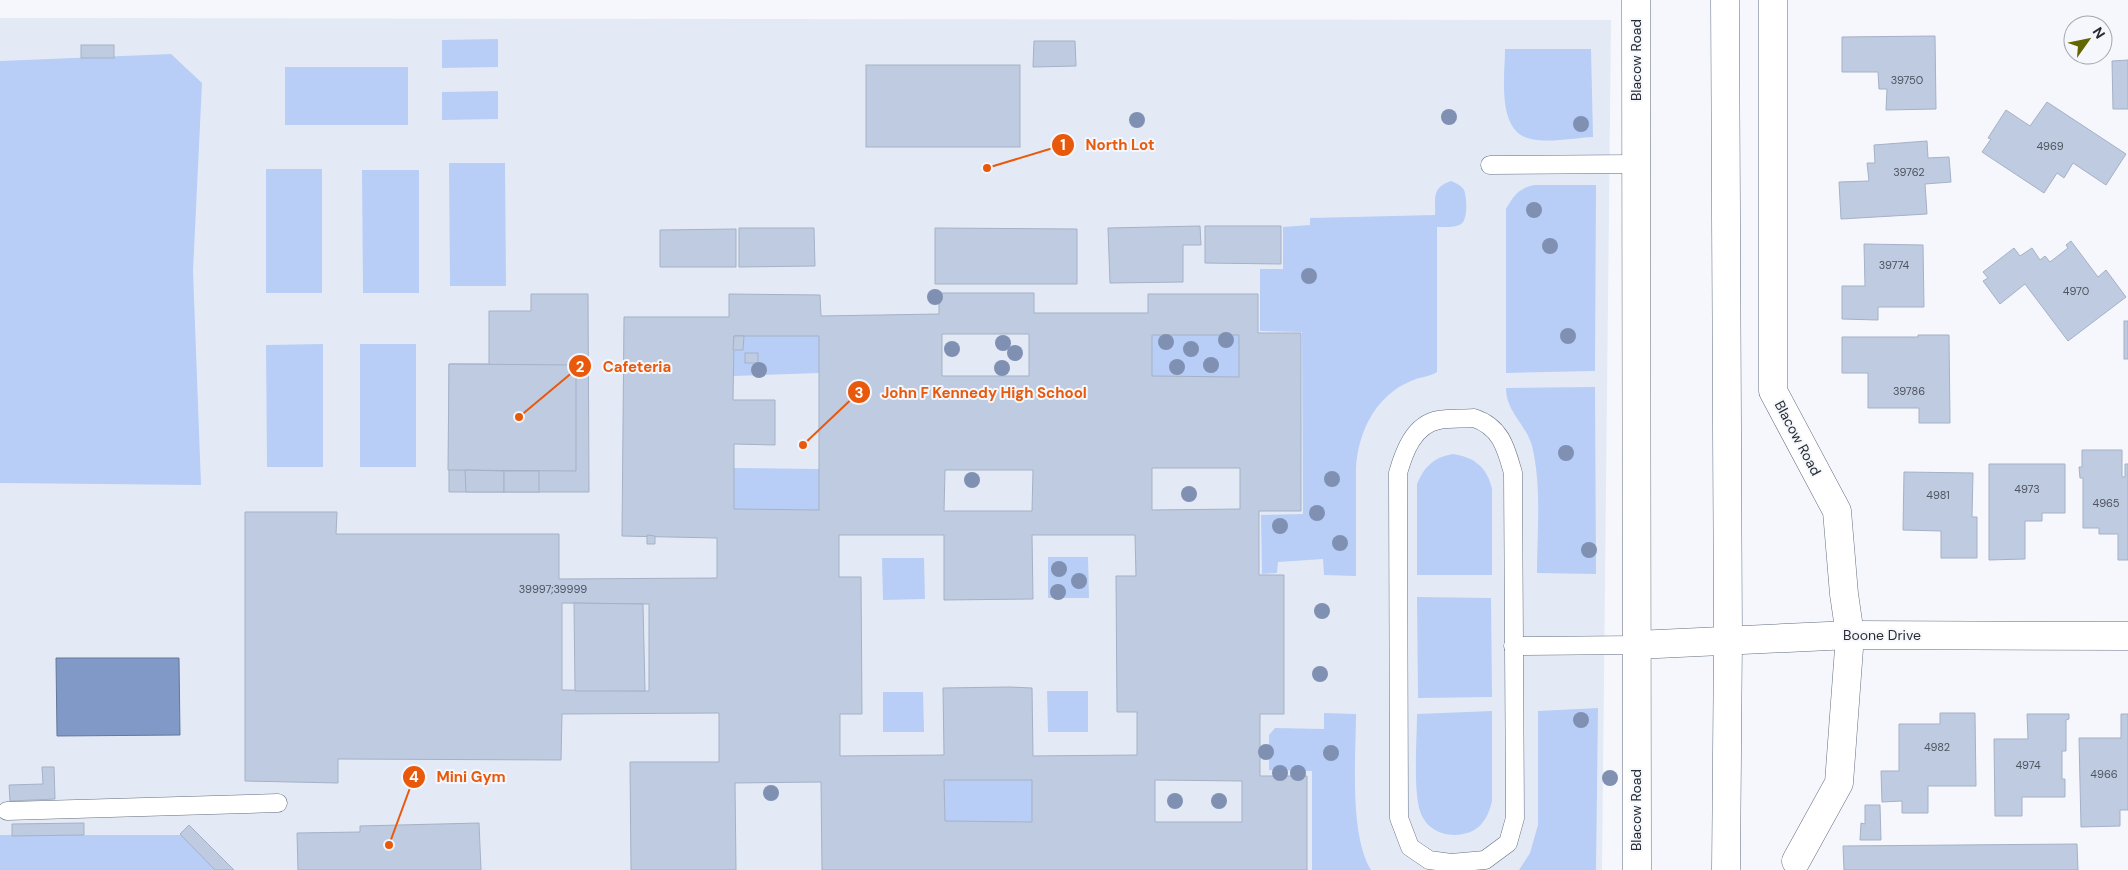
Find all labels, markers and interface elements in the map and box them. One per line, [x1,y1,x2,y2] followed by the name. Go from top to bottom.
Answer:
[2063,15,2113,65] north arrow
[1627,19,1645,101] street label: Blacow Road
[2089,24,2109,42] text: N
[1891,73,1923,87] house number: 39750
[1050,130,1164,160] callout: North Lot
[1060,135,1066,155] text: 1
[1086,135,1154,155] text: North Lot
[2036,139,2064,153] house number: 4969
[1893,165,1925,179] house number: 39762
[1879,258,1910,272] house number: 39774
[2063,284,2089,298] house number: 4970
[567,351,681,381] callout: Cafeteria
[576,357,585,377] text: 2
[603,357,671,377] text: Cafeteria
[847,377,1097,407] callout: John F Kennedy High School
[854,383,864,403] text: 3
[881,383,1087,403] text: John F Kennedy High School
[1893,384,1925,398] house number: 39786
[1771,397,1825,479] street label: Blacow Road
[2014,482,2040,496] house number: 4973
[1926,488,1950,502] house number: 4981
[2093,496,2120,510] house number: 4965
[519,582,587,596] house number: 39997;39999
[1843,626,1921,644] street label: Boone Drive
[1924,740,1950,754] house number: 4982
[2015,758,2041,772] house number: 4974
[402,762,516,792] callout: Mini Gym
[409,767,419,787] text: 4
[436,767,506,787] text: Mini Gym
[2090,767,2118,781] house number: 4966
[1627,769,1645,851] street label: Blacow Road

